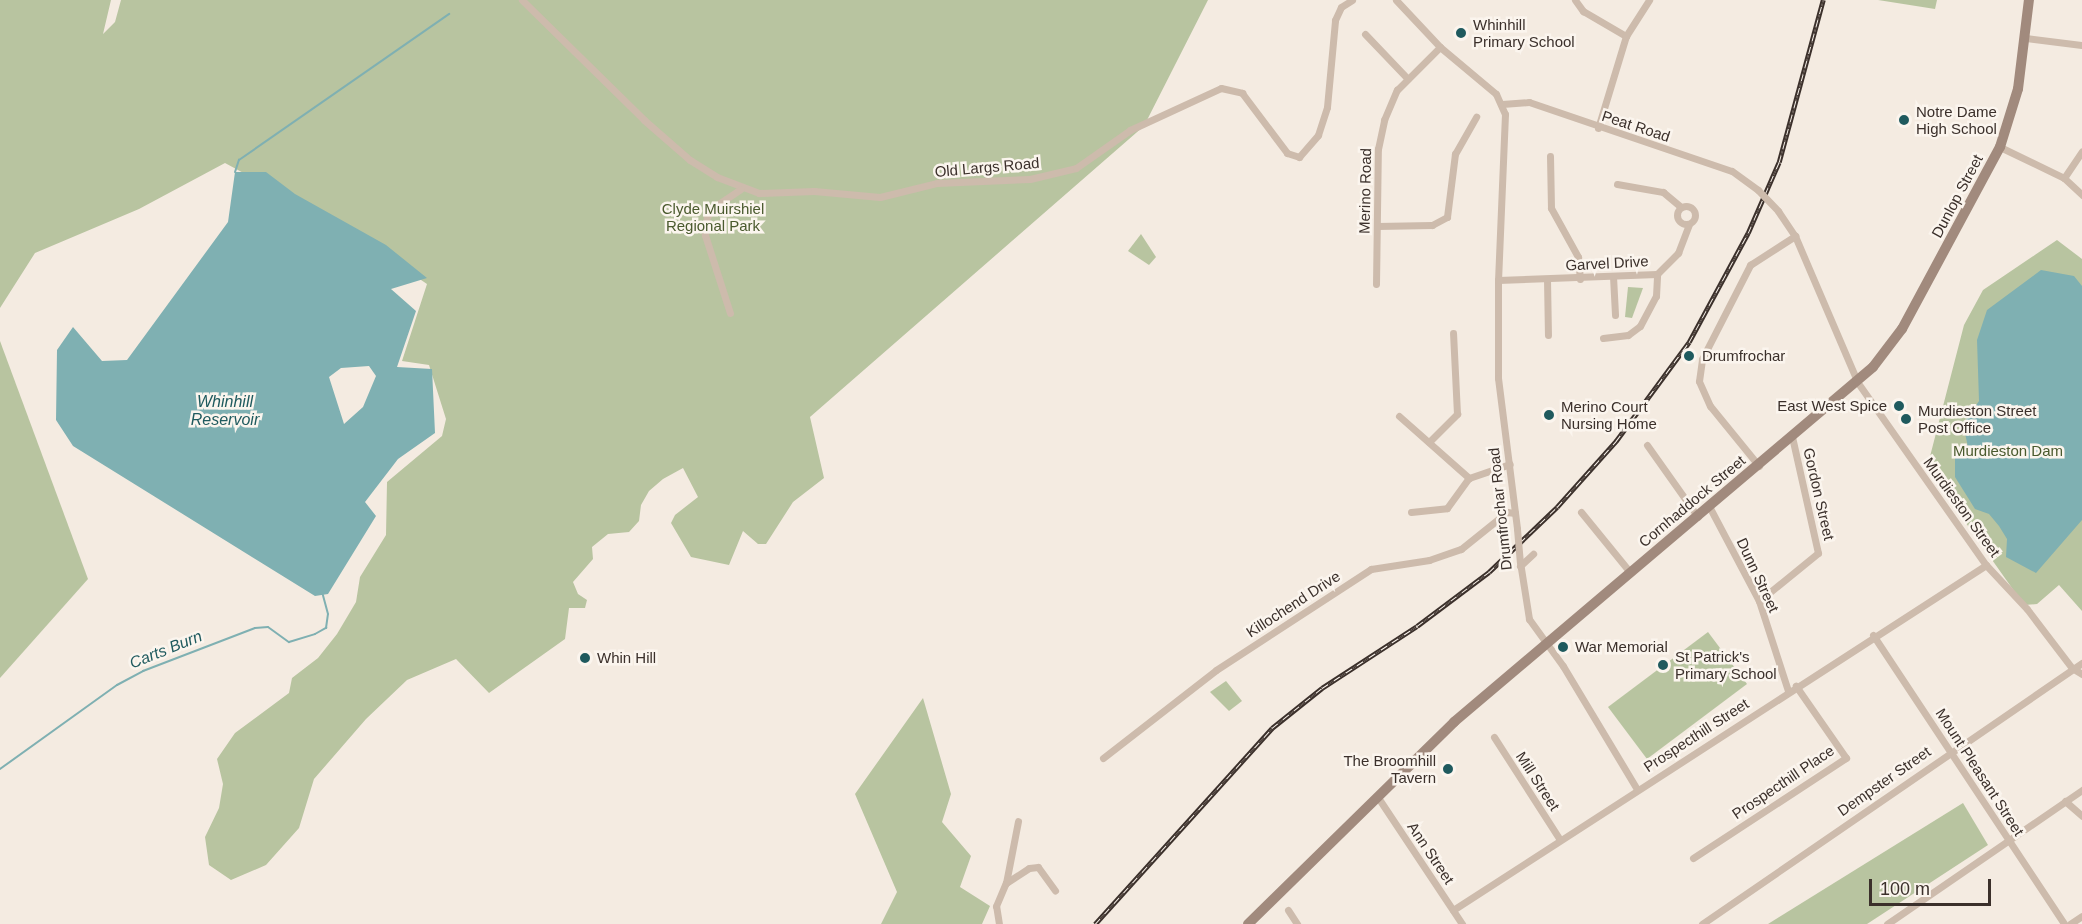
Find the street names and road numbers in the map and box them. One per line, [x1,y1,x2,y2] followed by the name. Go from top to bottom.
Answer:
[1600,106,1672,146] street label: Peat Road
[1355,148,1375,234] street label: Merino Road
[1928,151,1986,241] street label: Dunlop Street
[934,153,1040,181] street label: Old Largs Road
[1565,252,1649,274] street label: Garvel Drive
[1800,446,1838,542] street label: Gordon Street
[1485,447,1515,571] street label: Drumfrochar Road
[1635,451,1749,551] street label: Cornhaddock Street
[1920,454,2004,560] street label: Murdieston Street
[1733,535,1783,615] street label: Dunn Street
[1243,567,1343,641] street label: Killochend Drive
[1640,694,1752,776] street label: Prospecthill Street
[1932,705,2028,839] street label: Mount Pleasant Street
[1729,741,1837,823] street label: Prospecthill Place
[1834,742,1934,820] street label: Dempster Street
[1512,748,1564,814] street label: Mill Street
[1404,819,1458,887] street label: Ann Street

